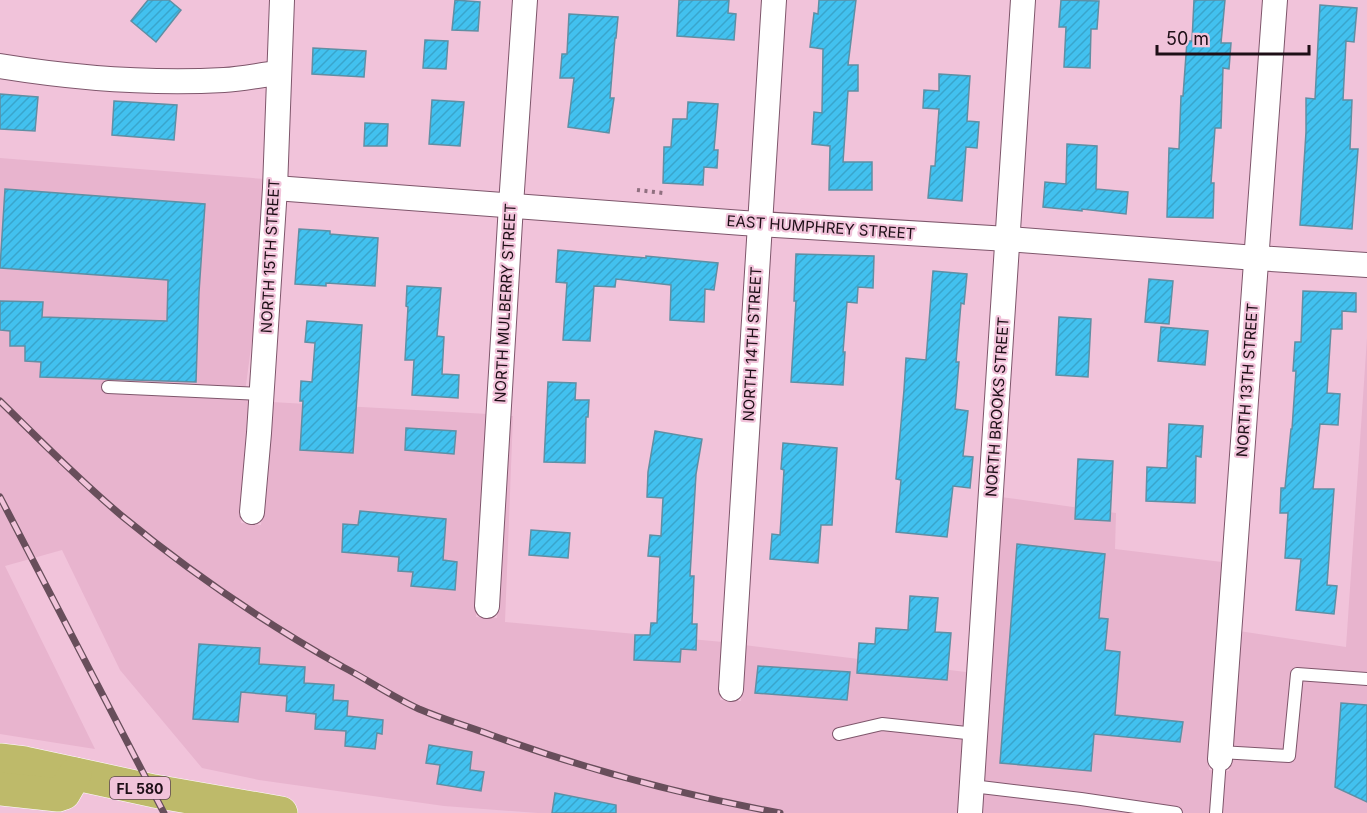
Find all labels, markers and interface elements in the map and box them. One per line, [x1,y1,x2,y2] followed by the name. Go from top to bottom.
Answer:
[1157,18,1308,56] scale bar
[1166,28,1209,49] text: 50 m
[256,178,284,334] street label: NORTH 15TH STREET
[490,203,520,403] street label: NORTH MULBERRY STREET
[726,211,916,243] street label: EAST HUMPHREY STREET
[738,266,766,422] street label: NORTH 14TH STREET
[1232,302,1262,458] street label: NORTH 13TH STREET
[981,316,1013,498] street label: NORTH BROOKS STREET
[110,777,170,799] road number: FL 580

